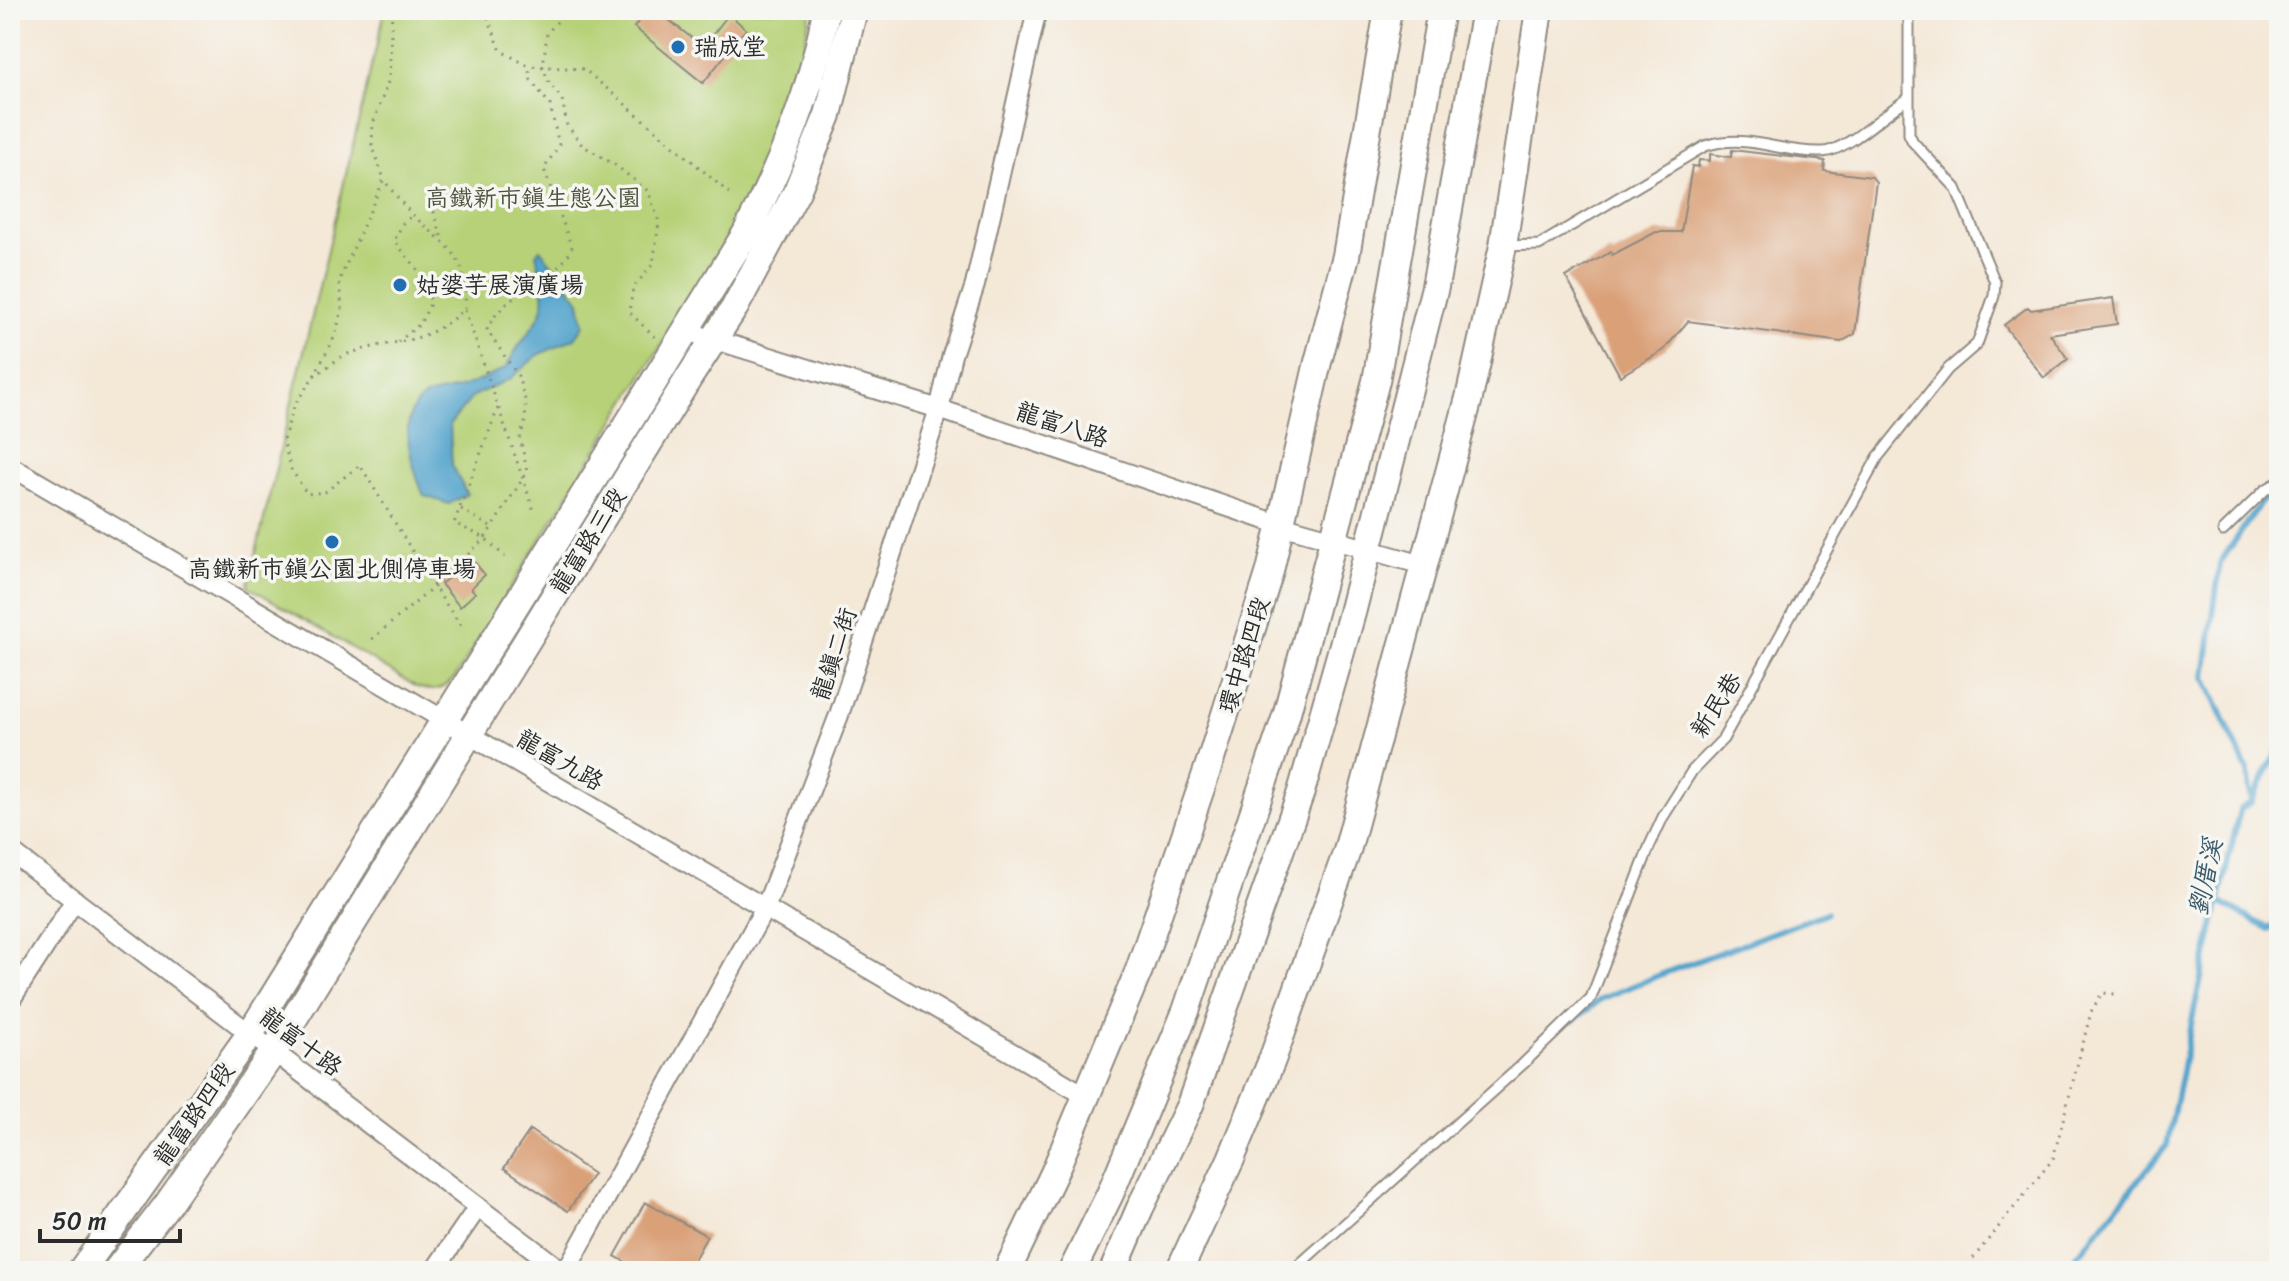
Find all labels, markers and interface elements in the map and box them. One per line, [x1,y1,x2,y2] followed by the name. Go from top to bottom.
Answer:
[694,26,766,68] place label: 瑞成堂
[669,38,687,56] marker: 瑞成堂
[425,177,641,219] park label: 高鐵新市鎮生態公園
[416,264,584,306] place label: 姑婆芋展演廣場
[391,276,409,294] marker: 姑婆芋展演廣場
[1010,390,1114,460] street label: 龍富八路
[538,479,638,603] street label: 龍富路三段
[323,533,341,551] marker: 高鐵新市鎮公園北側停車場
[188,548,476,590] place label: 高鐵新市鎮公園北側停車場
[1206,591,1282,719] street label: 環中路四段
[799,602,869,706] street label: 龍鎮二街
[1679,663,1753,747] street label: 新民巷
[508,718,612,802] street label: 龍富九路
[2174,832,2236,920] water label: 劉厝溪
[250,996,352,1088] street label: 龍富十路
[142,1053,246,1175] street label: 龍富路四段
[40,1193,180,1243] scale bar
[52,1200,107,1242] text: 50 m

